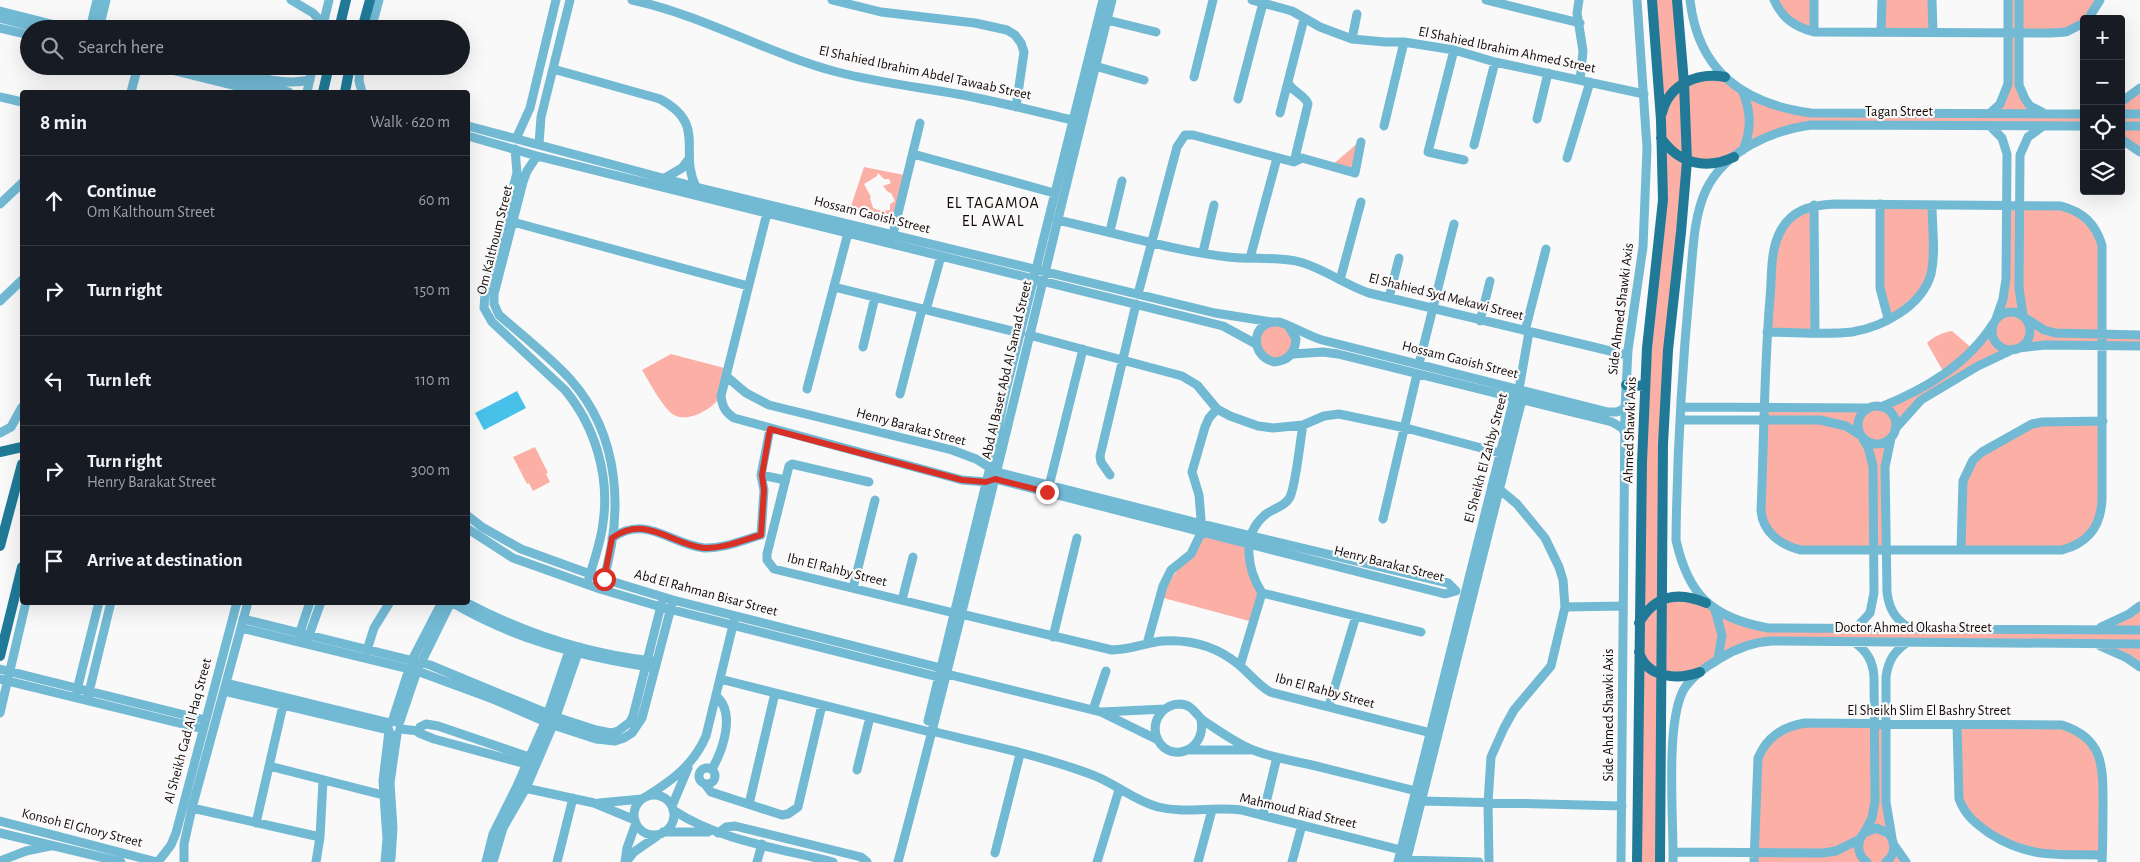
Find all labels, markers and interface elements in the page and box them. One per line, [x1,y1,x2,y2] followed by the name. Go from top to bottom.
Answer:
[2080,15,2125,195] map controls
[2080,15,2125,60] button: +
[20,20,470,75] search box
[1417,24,1597,76] street label: El Shahied Ibrahim Ahmed Street
[38,34,66,62] icon: search
[78,38,164,57] text: Search here
[818,44,1033,102] street label: El Shahied Ibrahim Abdel Tawaab Street
[2080,60,2125,105] button: −
[1865,105,1933,119] street label: Tagan Street
[2080,105,2125,150] button: locate
[40,112,87,133] text: 8 min
[370,114,450,130] text: Walk · 620 m
[2080,150,2125,195] button: layers
[87,182,156,201] text: Continue
[475,183,515,296] street label: Om Kalthoum Street
[40,187,68,215] icon: ahead
[419,192,450,208] text: 60 m
[813,194,932,236] street label: Hossam Gaoish Street
[946,195,1040,229] district label: EL TAGAMOA EL AWAL
[87,204,215,220] text: Om Kalthoum Street
[1606,242,1636,376] street label: Side Ahmed Shawki Axis
[1367,271,1525,323] street label: El Shahied Syd Mekawi Street
[40,277,68,305] icon: right
[980,279,1034,461] street label: Abd Al Baset Abd Al Samad Street
[87,281,162,300] text: Turn right
[414,282,450,298] text: 150 m
[1401,339,1520,381] street label: Hossam Gaoish Street
[40,367,68,395] icon: left
[87,371,151,390] text: Turn left
[415,372,450,388] text: 110 m
[1621,376,1639,484] street label: Ahmed Shawki Axis
[1462,391,1510,525] street label: El Sheikh El Zahby Street
[855,406,968,448] street label: Henry Barakat Street
[87,452,162,471] text: Turn right
[40,457,68,485] icon: right
[411,462,450,478] text: 300 m
[87,474,216,490] text: Henry Barakat Street
[1036,481,1059,504] route end
[1333,544,1446,585] street label: Henry Barakat Street
[40,547,68,575] icon: arrive
[87,551,243,570] text: Arrive at destination
[786,551,889,589] street label: Ibn El Rahby Street
[633,567,780,619] street label: Abd El Rahman Bisar Street
[593,568,616,591] route start
[1834,621,1992,635] street label: Doctor Ahmed Okasha Street
[1602,649,1616,781] street label: Side Ahmed Shawki Axis
[162,656,214,805] street label: Al Sheikh Gad Al Haq Street
[1274,671,1377,711] street label: Ibn El Rahby Street
[1847,704,2011,718] street label: El Sheikh Slim El Bashry Street
[1238,791,1358,831] street label: Mahmoud Riad Street
[20,806,144,850] street label: Konsoh El Ghory Street

